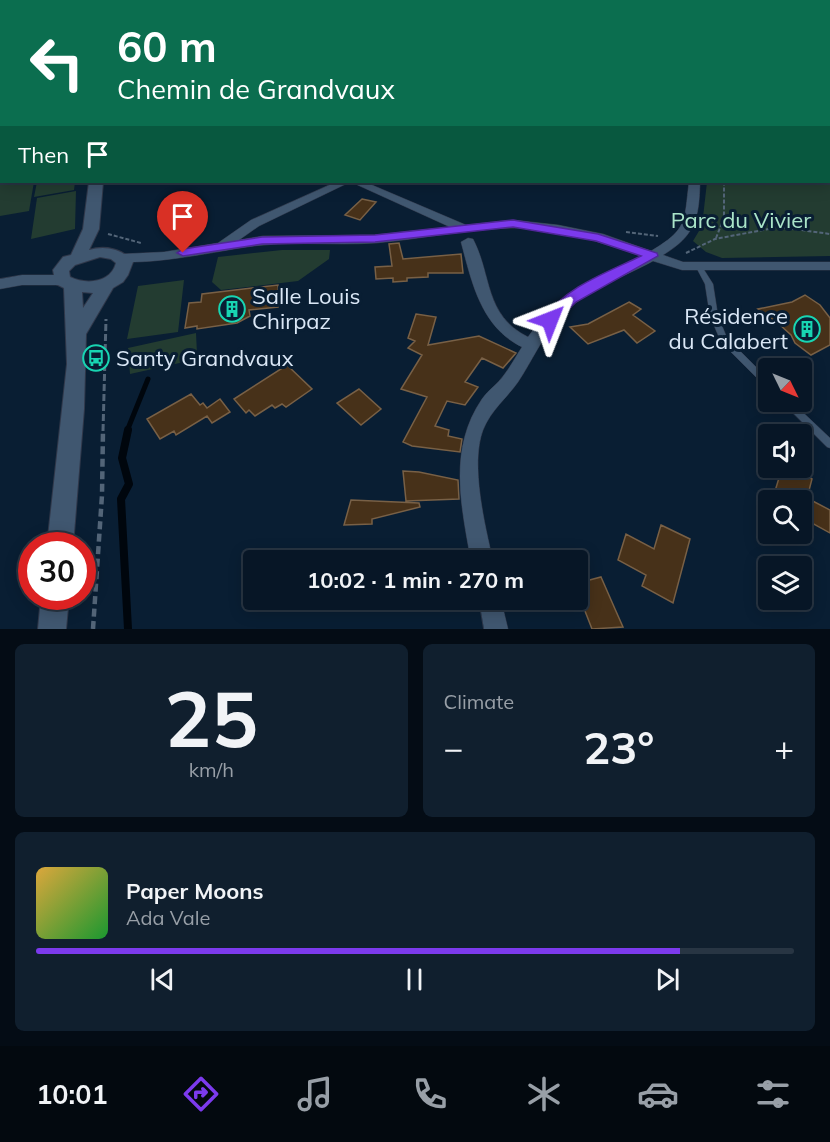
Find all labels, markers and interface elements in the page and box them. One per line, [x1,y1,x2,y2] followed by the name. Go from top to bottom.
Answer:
[117,20,217,73] text: 60 m
[18,24,96,102] icon: left
[117,72,395,106] text: Chemin de Grandvaux
[81,138,114,171] icon: arrive
[18,141,69,169] text: Then
[157,191,208,253] pin
[166,200,199,233] icon: arrive
[671,206,811,234] park label: Parc du Vivier
[252,282,360,335] place label: Salle Louis Chirpaz
[518,288,582,352] position arrow
[217,294,247,324] building icon: Salle Louis Chirpaz
[669,302,788,355] place label: Résidence du Calabert
[792,314,822,344] building icon: Résidence du Calabert
[81,343,111,373] bus stop icon: Santy Grandvaux
[116,344,294,372] place label: Santy Grandvaux
[758,358,812,412] north arrow
[758,358,812,610] map controls
[758,424,812,478] button: sound
[758,490,812,544] button: search
[18,532,96,610] speed limit sign: 30
[758,556,812,610] button: layers
[307,566,524,594] text: 10:02 · 1 min · 270 m
[164,669,258,767] text: 25
[444,689,514,714] text: Climate
[583,719,654,775] text: 23°
[444,727,463,768] text: −
[774,727,794,768] text: +
[189,757,234,782] text: km/h
[126,877,264,905] text: Paper Moons
[126,905,210,930] text: Ada Vale
[146,963,179,996] icon: previous
[398,963,431,996] icon: pause
[651,963,684,996] icon: next
[180,1073,222,1115] icon: directions
[294,1073,336,1115] icon: music
[409,1073,451,1115] icon: phone
[523,1073,565,1115] icon: climate
[637,1073,679,1115] icon: car
[752,1073,794,1115] icon: filters
[36,1077,108,1111] text: 10:01

